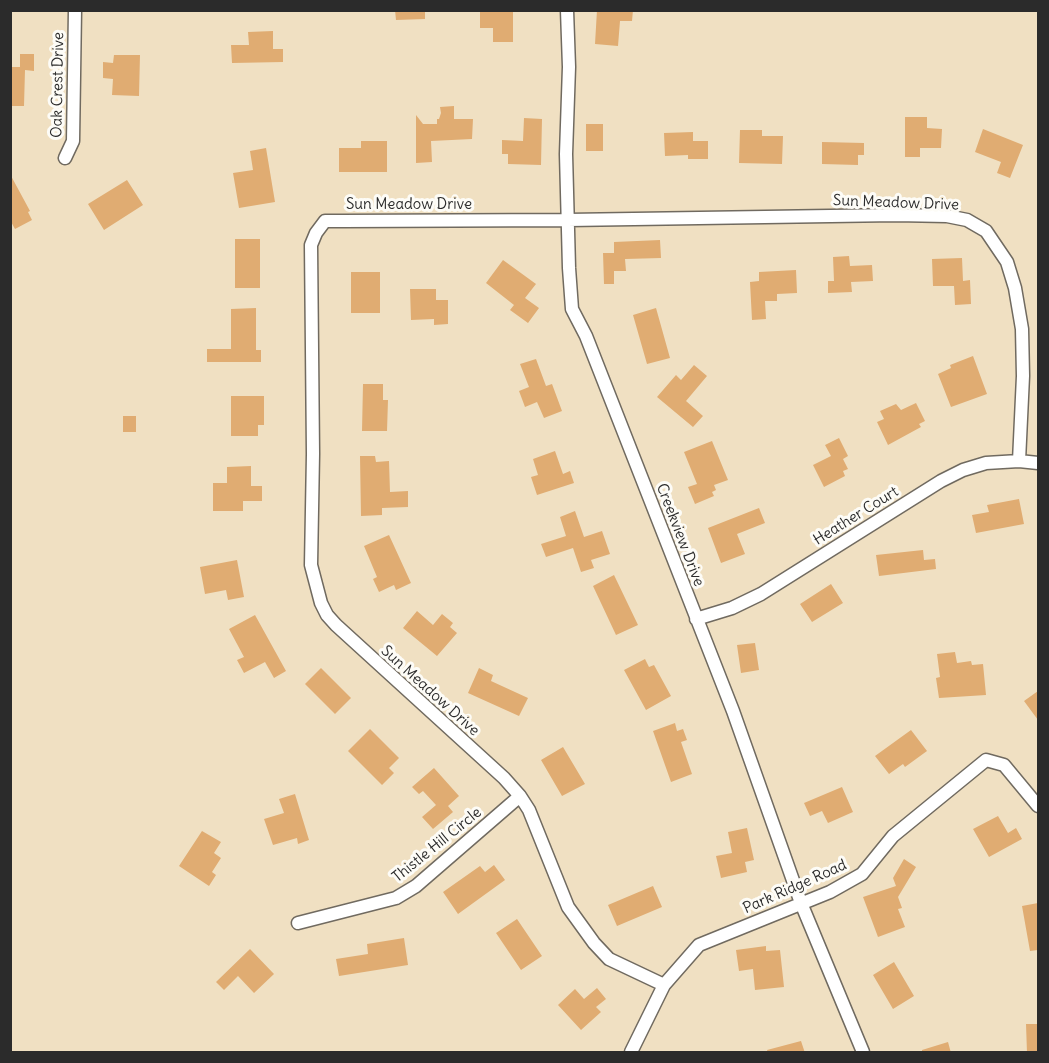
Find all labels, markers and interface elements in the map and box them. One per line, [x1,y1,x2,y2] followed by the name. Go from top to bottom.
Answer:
[48,32,68,138] street label: Oak Crest Drive
[833,192,959,214] street label: Sun Meadow Drive
[346,196,472,214] street label: Sun Meadow Drive
[652,481,708,589] street label: Creekview Drive
[810,483,902,549] street label: Heather Court
[377,642,483,740] street label: Sun Meadow Drive
[389,804,485,886] street label: Thistle Hill Circle
[740,856,850,918] street label: Park Ridge Road

